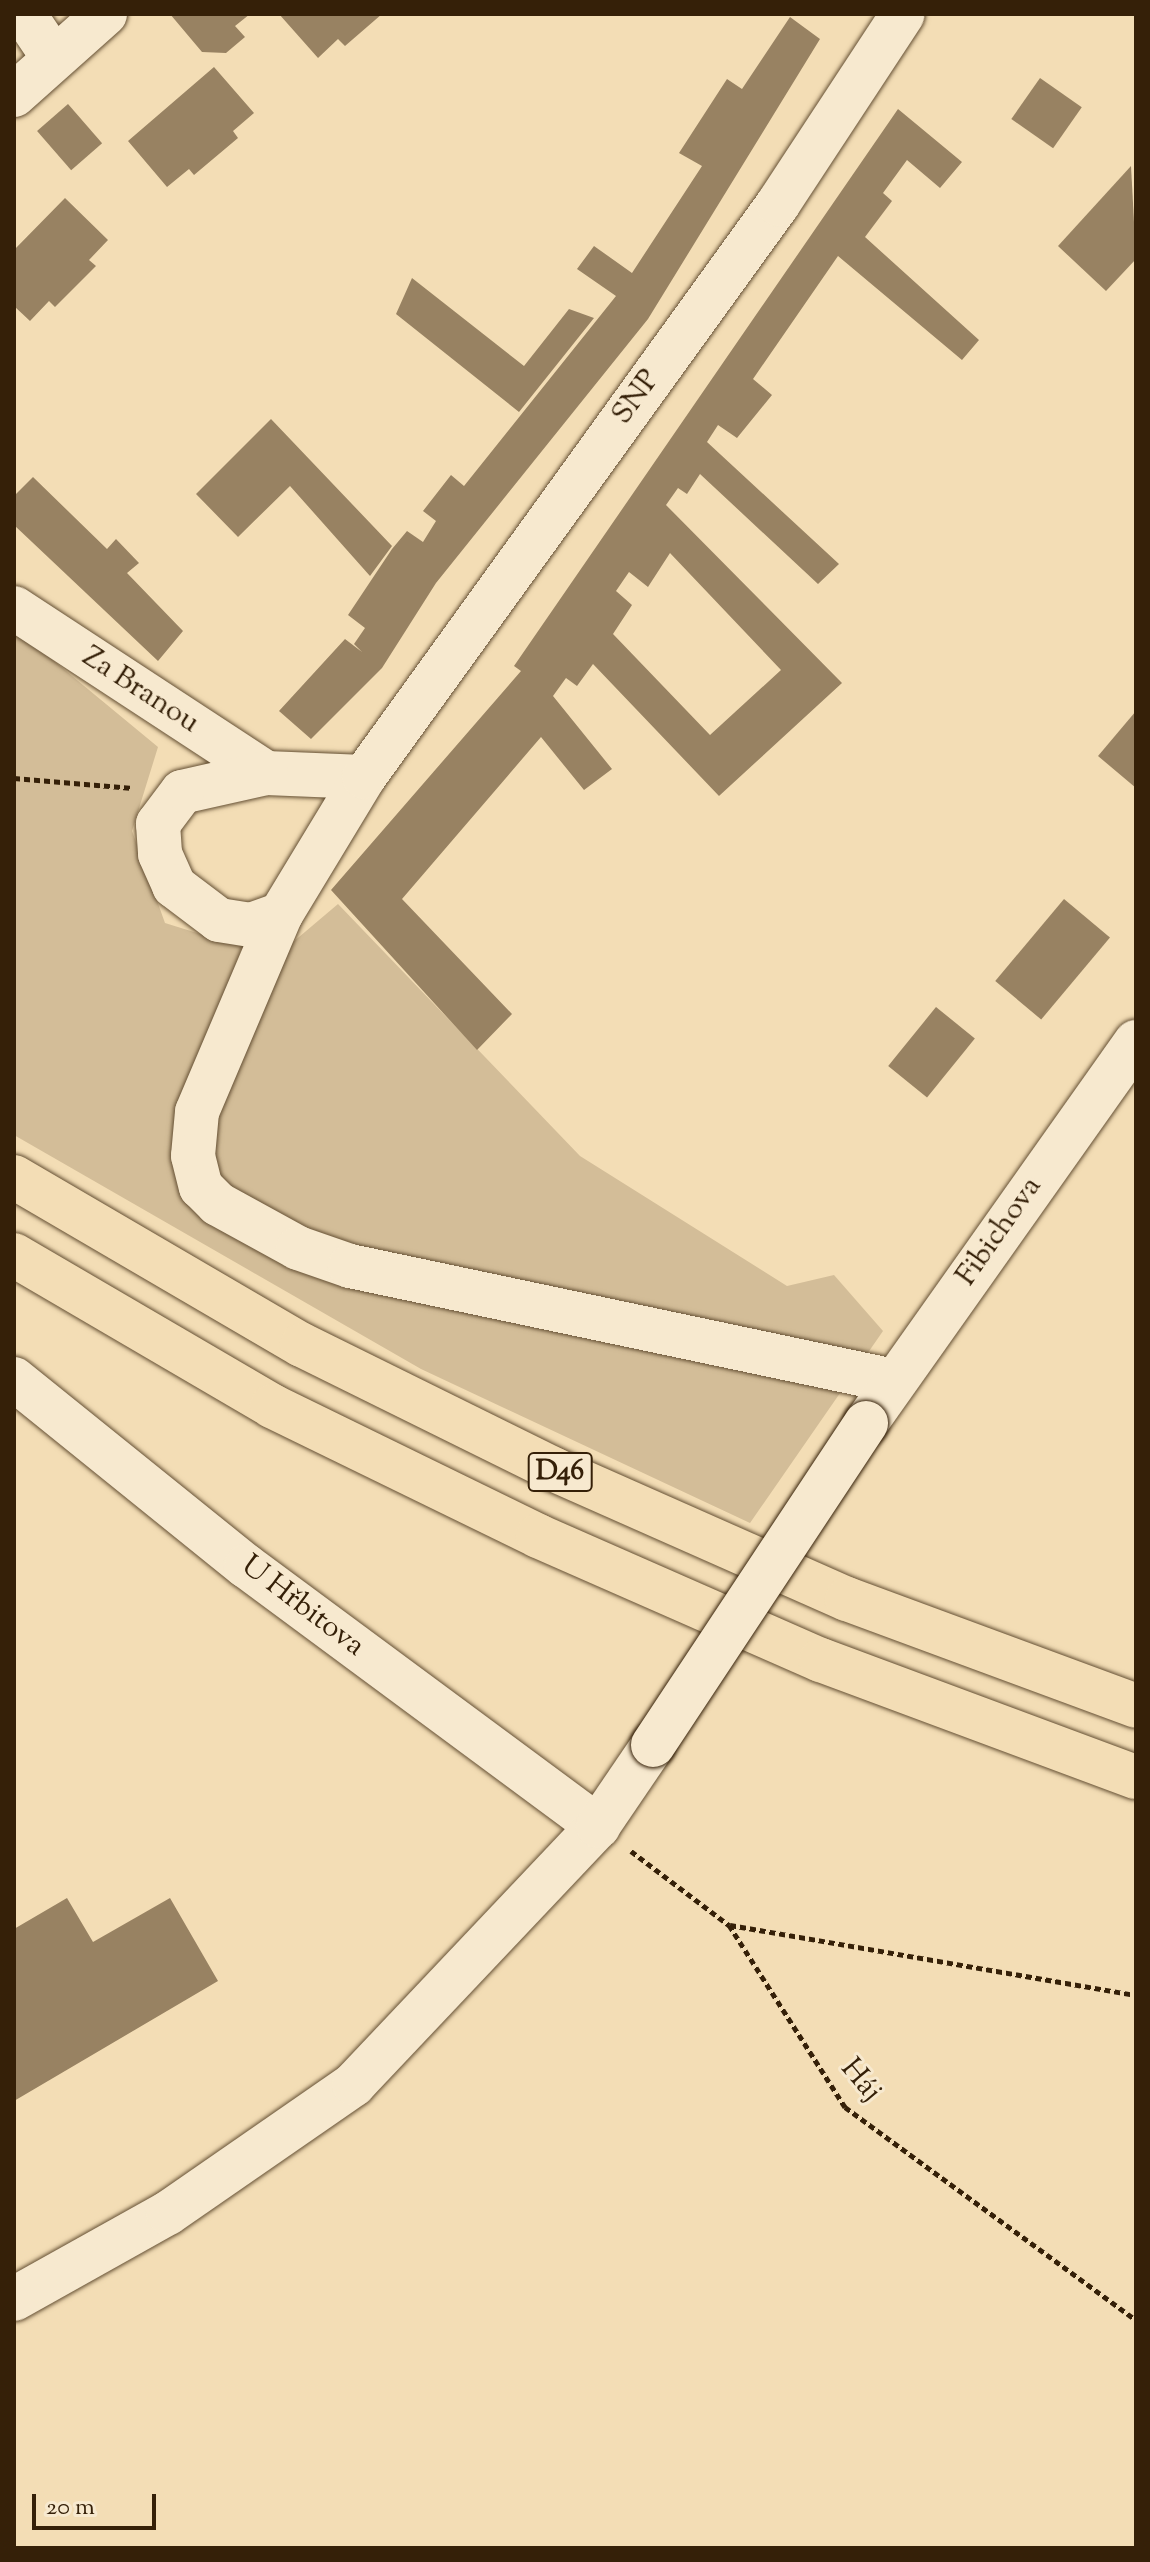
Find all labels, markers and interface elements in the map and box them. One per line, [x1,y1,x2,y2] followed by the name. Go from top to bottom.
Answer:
[605,364,669,432] street label: SNP
[75,640,205,742] street label: Za Branou
[949,1170,1051,1294] street label: Fibichova
[526,1448,594,1496] road number: D46
[233,1549,371,1665] street label: U Hřbitova
[832,2052,888,2110] street label: Háj
[36,2478,160,2528] scale bar
[46,2491,95,2525] text: 20 m

